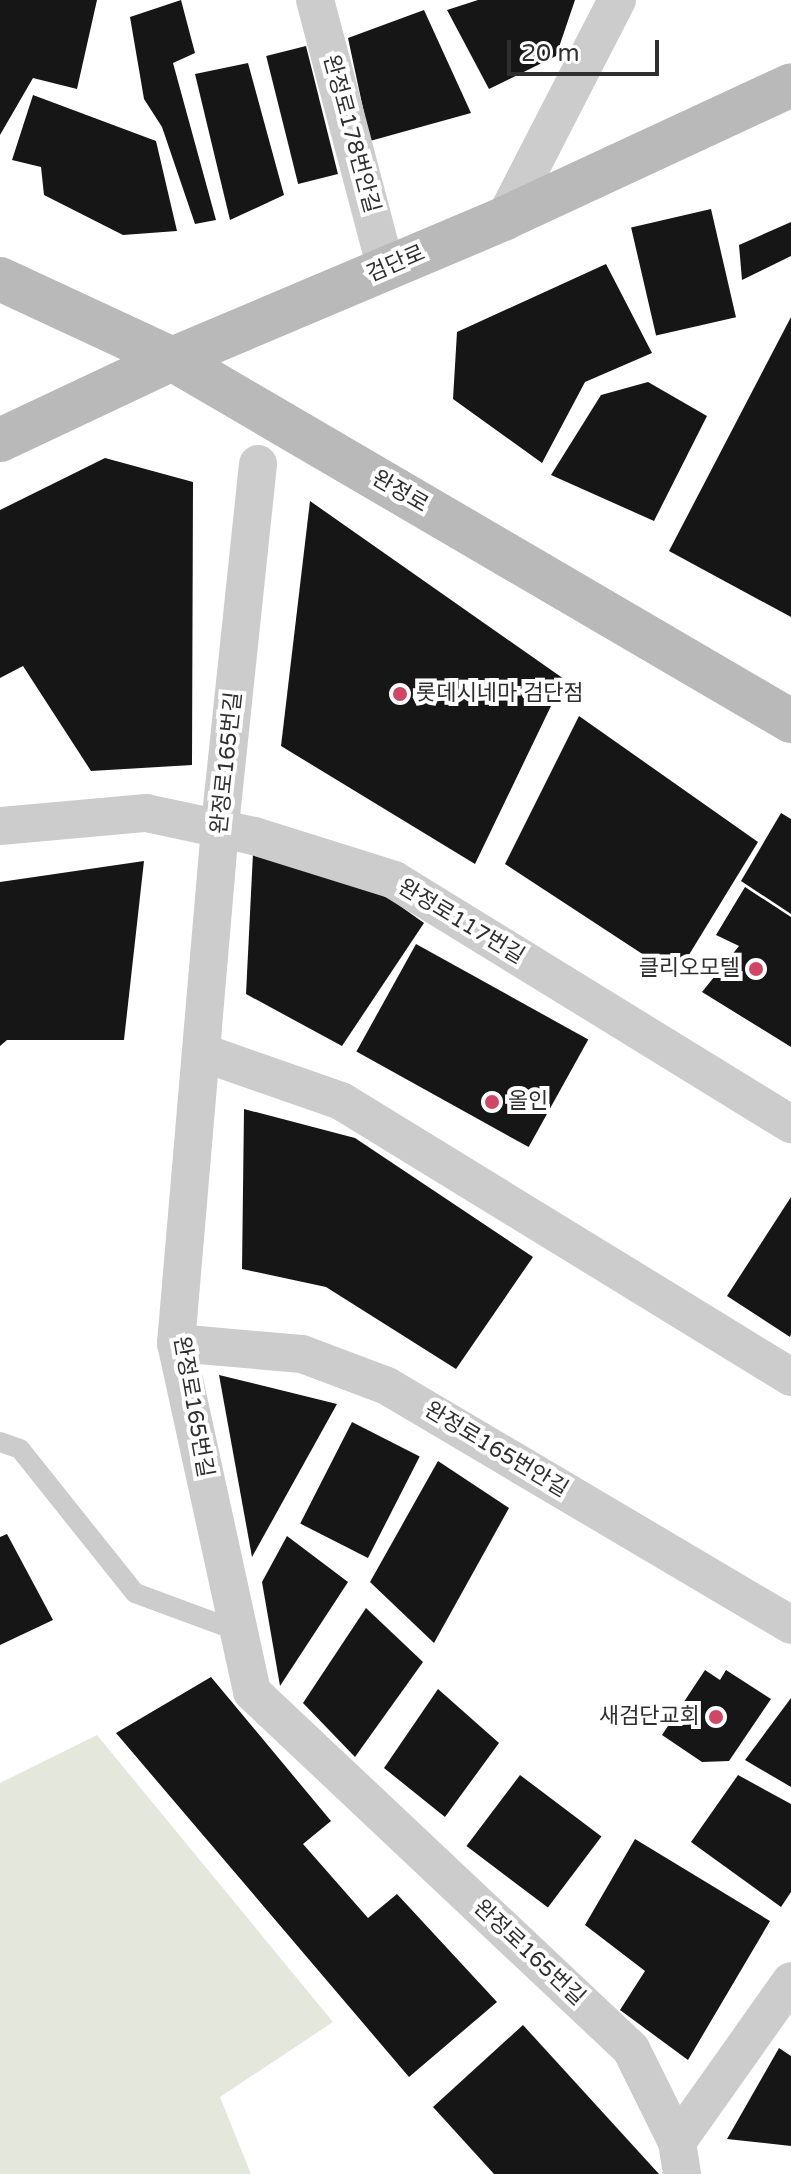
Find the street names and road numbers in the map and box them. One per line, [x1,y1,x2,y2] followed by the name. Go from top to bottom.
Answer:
[317,52,385,216] street label: 완정로178번안길
[363,240,429,288] street label: 검단로
[367,465,433,519] street label: 완정로
[206,691,248,835] street label: 완정로165번길
[393,874,529,970] street label: 완정로117번길
[168,1334,218,1480] street label: 완정로165번길
[419,1397,573,1503] street label: 완정로165번안길
[468,1895,590,2011] street label: 완정로165번길

